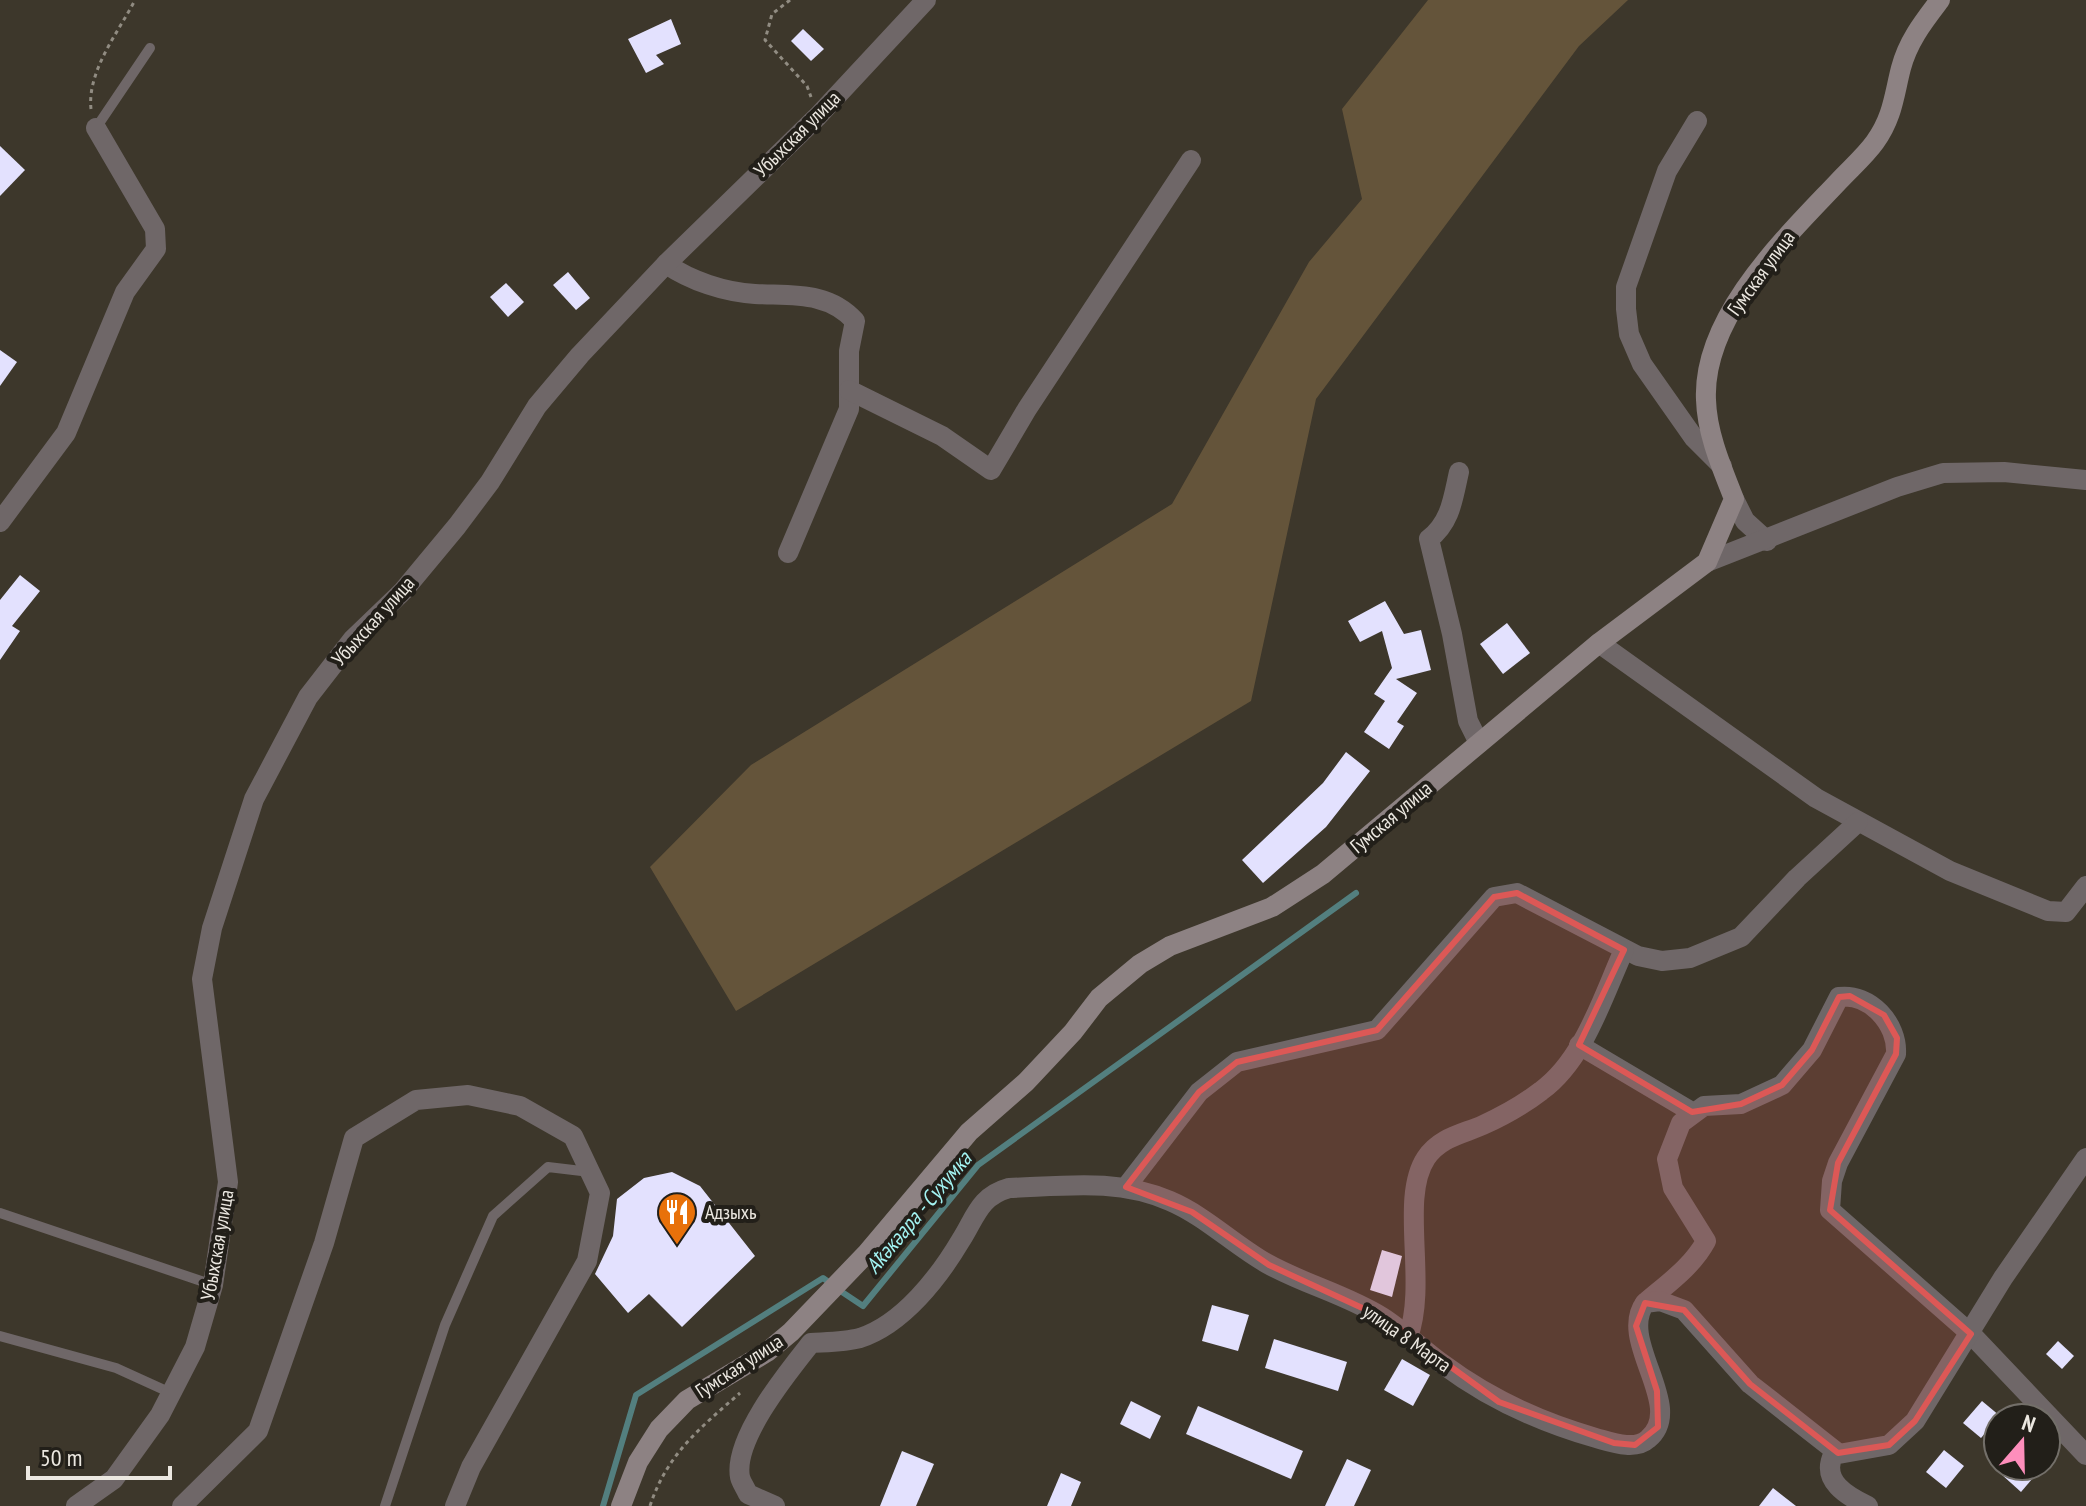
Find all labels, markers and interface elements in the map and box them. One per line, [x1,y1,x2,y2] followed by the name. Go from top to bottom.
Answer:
[748,85,846,183] street label: Убыхская улица
[1721,225,1801,321] street label: Гумская улица
[326,571,420,671] street label: Убыхская улица
[1345,775,1437,859] street label: Гумская улица
[859,1144,978,1279] water label: Аҟәкәара - Сухумка
[194,1188,240,1302] street label: Убыхская улица
[656,1191,698,1246] restaurant icon: Адзыхь
[705,1199,757,1225] place label: Адзыхь
[1358,1298,1456,1378] street label: улица 8 Марта
[690,1328,788,1404] street label: Гумская улица
[1982,1402,2062,1482] north arrow
[2018,1408,2039,1438] text: N
[28,1430,170,1480] scale bar
[40,1442,82,1473] text: 50 m

